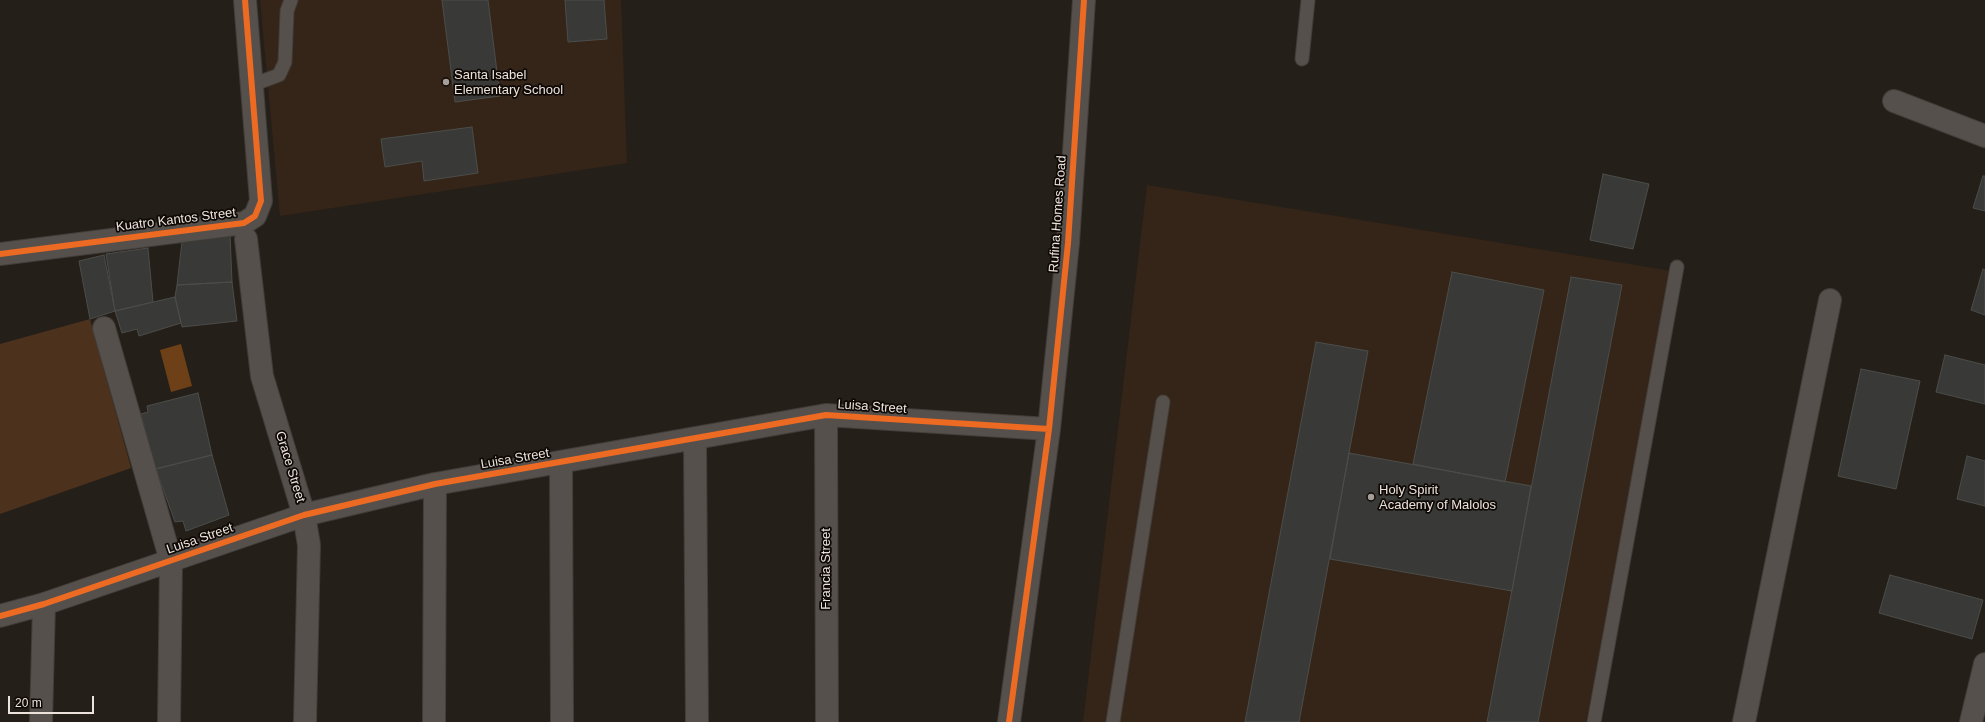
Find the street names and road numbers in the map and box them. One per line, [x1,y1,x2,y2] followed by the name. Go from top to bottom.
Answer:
[1046,155,1070,273] street label: Rufina Homes Road
[115,205,237,235] street label: Kuatro Kantos Street
[837,397,907,417] street label: Luisa Street
[272,429,308,505] street label: Grace Street
[479,445,551,473] street label: Luisa Street
[165,520,235,558] street label: Luisa Street
[818,528,834,610] street label: Francia Street

